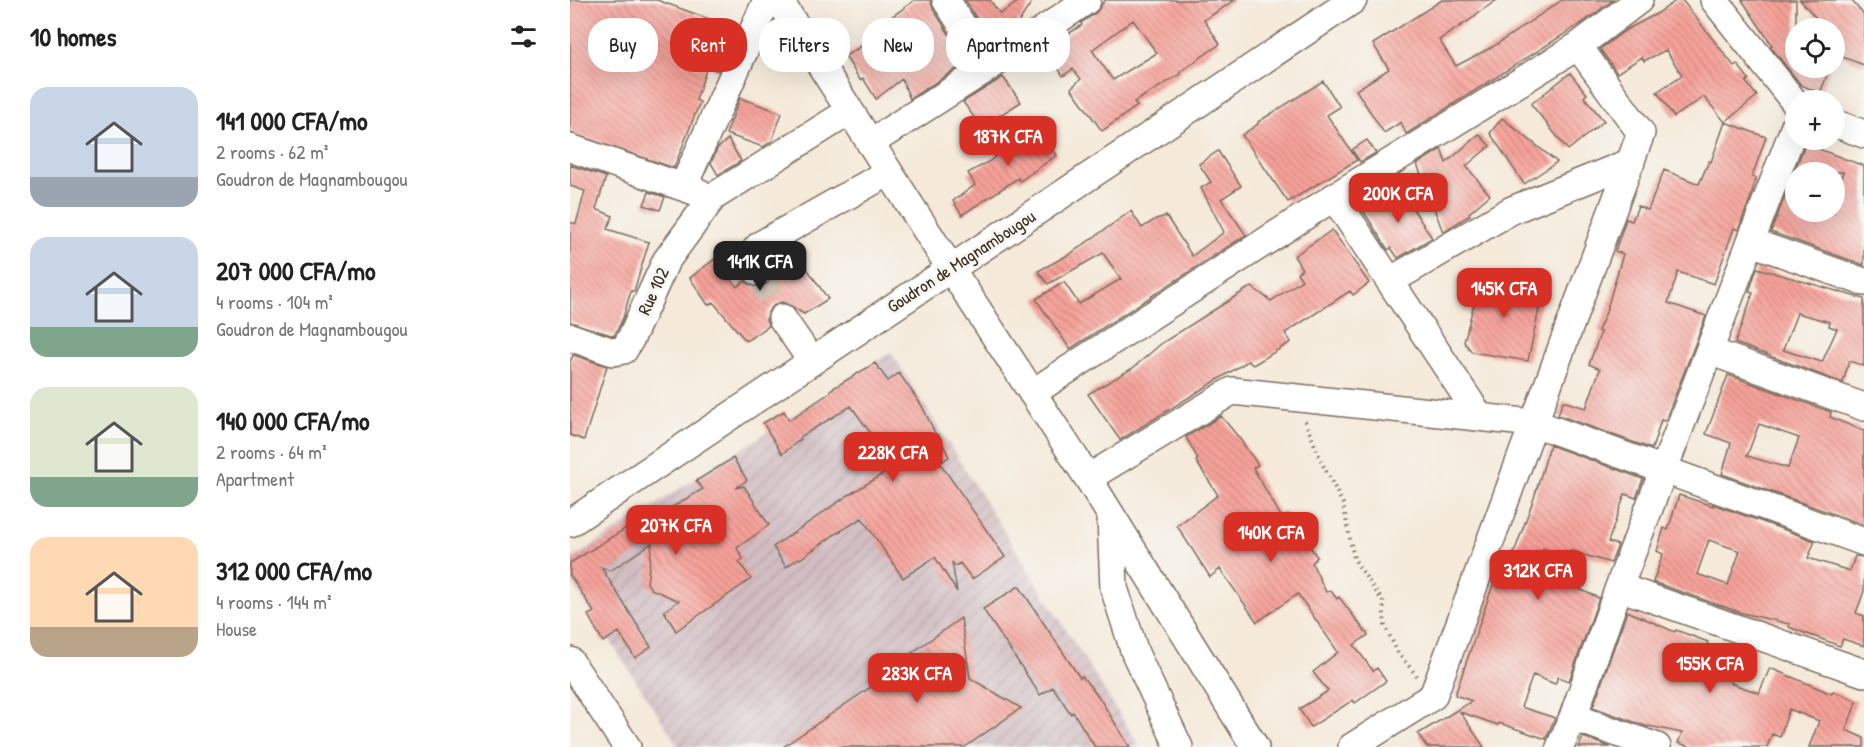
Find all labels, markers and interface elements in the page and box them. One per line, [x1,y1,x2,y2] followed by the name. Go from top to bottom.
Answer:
[588,18,658,72] chip: Buy
[670,18,747,72] chip: Rent
[759,18,850,72] chip: Filters
[862,18,934,72] chip: New
[946,18,1070,72] chip: Apartment
[1785,18,1845,222] map controls
[1785,18,1845,78] button: locate
[30,19,117,54] text: 10 homes
[507,20,540,53] icon: filters
[1785,90,1845,150] button: +
[216,103,367,138] text: 141 000 CFA/mo
[78,111,150,183] icon: home
[946,116,1070,167] pin: 187K CFA
[973,122,1043,149] text: 187K CFA
[216,138,328,165] text: 2 rooms · 62 m²
[1785,162,1845,222] button: −
[216,165,408,192] text: Goudron de Magnambougou
[1336,173,1460,224] pin: 200K CFA
[1363,179,1433,206] text: 200K CFA
[882,204,1040,318] street label: Goudron de Magnambougou
[698,241,822,292] pin: 141K CFA
[727,247,793,274] text: 141K CFA
[216,253,375,288] text: 207 000 CFA/mo
[78,261,150,333] icon: home
[631,263,675,319] street label: Rue 102
[1442,268,1566,319] pin: 145K CFA
[1471,274,1537,301] text: 145K CFA
[216,288,333,315] text: 4 rooms · 104 m²
[216,315,408,342] text: Goudron de Magnambougou
[216,403,370,438] text: 140 000 CFA/mo
[78,411,150,483] icon: home
[831,432,955,483] pin: 228K CFA
[216,438,327,465] text: 2 rooms · 64 m²
[858,438,928,465] text: 228K CFA
[216,465,294,492] text: Apartment
[614,505,738,556] pin: 207K CFA
[640,511,712,538] text: 207K CFA
[1209,512,1333,563] pin: 140K CFA
[1238,518,1305,545] text: 140K CFA
[1476,550,1600,601] pin: 312K CFA
[216,553,372,588] text: 312 000 CFA/mo
[1504,556,1572,583] text: 312K CFA
[78,561,150,633] icon: home
[216,588,331,615] text: 4 rooms · 144 m²
[216,615,257,642] text: House
[1648,643,1772,694] pin: 155K CFA
[1676,649,1744,676] text: 155K CFA
[855,653,979,704] pin: 283K CFA
[882,659,952,686] text: 283K CFA

